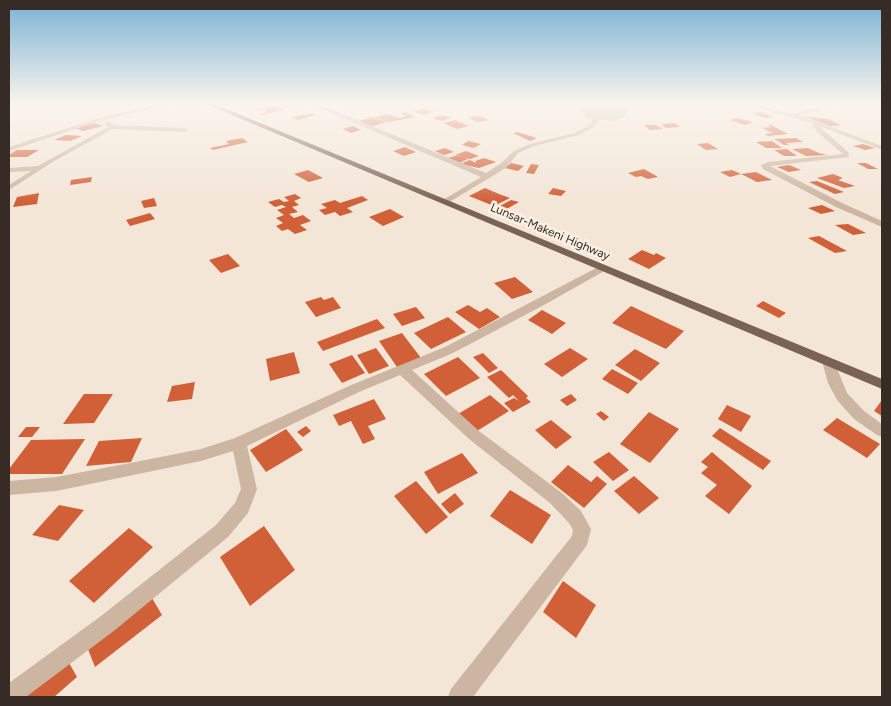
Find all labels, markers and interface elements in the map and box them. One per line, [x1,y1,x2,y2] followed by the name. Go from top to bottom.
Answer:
[488,200,612,264] street label: Lunsar-Makeni Highway

